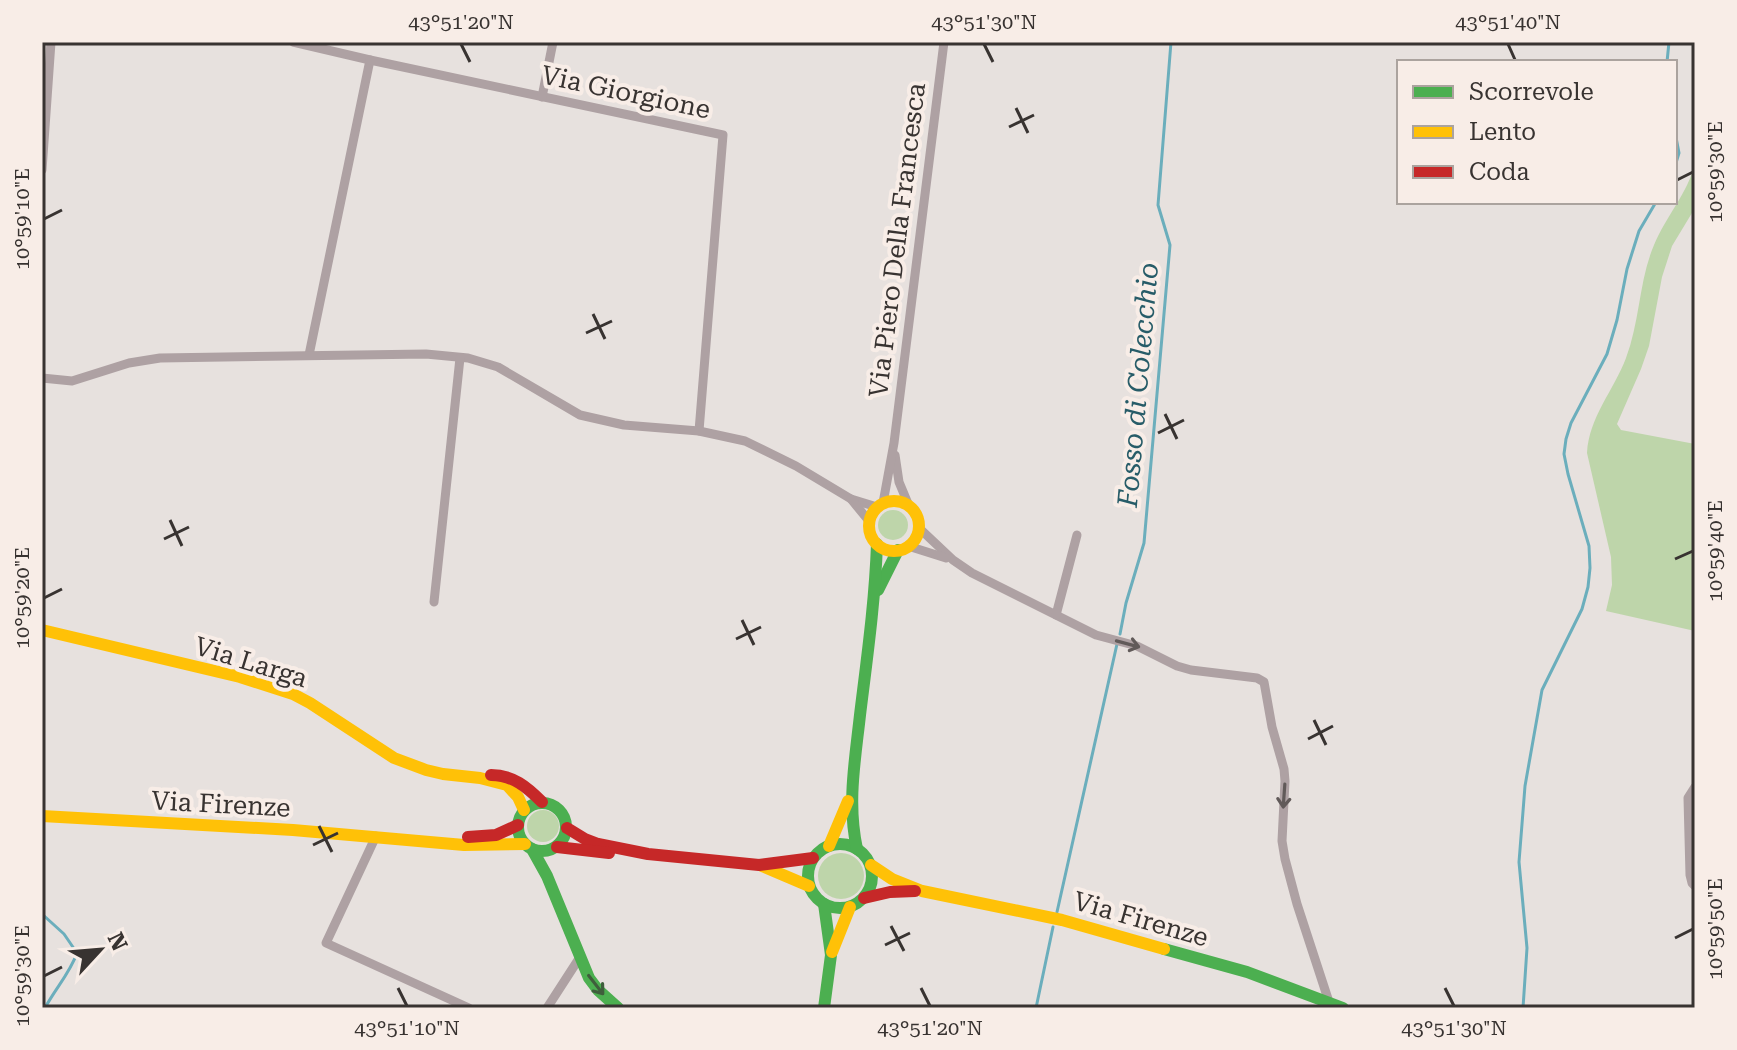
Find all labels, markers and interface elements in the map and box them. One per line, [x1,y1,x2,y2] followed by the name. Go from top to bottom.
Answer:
[408,10,514,34] text: 43°51'20"N
[931,10,1037,34] text: 43°51'30"N
[1455,10,1561,34] text: 43°51'40"N
[539,59,713,125] street label: Via Giorgione
[1397,60,1677,204] legend
[1469,78,1594,106] text: Scorrevole
[863,81,931,399] street label: Via Piero Della Francesca
[1469,118,1536,146] text: Lento
[1703,121,1727,223] text: 10°59'30"E
[1469,158,1529,186] text: Coda
[10,168,34,270] text: 10°59'10"E
[1111,261,1165,510] water label: Fosso di Colecchio
[1703,500,1727,602] text: 10°59'40"E
[10,547,34,649] text: 10°59'20"E
[191,631,311,693] street label: Via Larga
[1114,637,1140,652] one-way arrow
[1276,782,1291,809] one-way arrow
[151,785,291,823] street label: Via Firenze
[1703,878,1727,980] text: 10°59'50"E
[1070,885,1212,953] street label: Via Firenze
[60,910,140,990] north arrow
[10,925,34,1027] text: 10°59'30"E
[103,928,132,955] text: N
[587,974,604,995] one-way arrow
[354,1016,460,1040] text: 43°51'10"N
[877,1016,983,1040] text: 43°51'20"N
[1401,1016,1507,1040] text: 43°51'30"N

